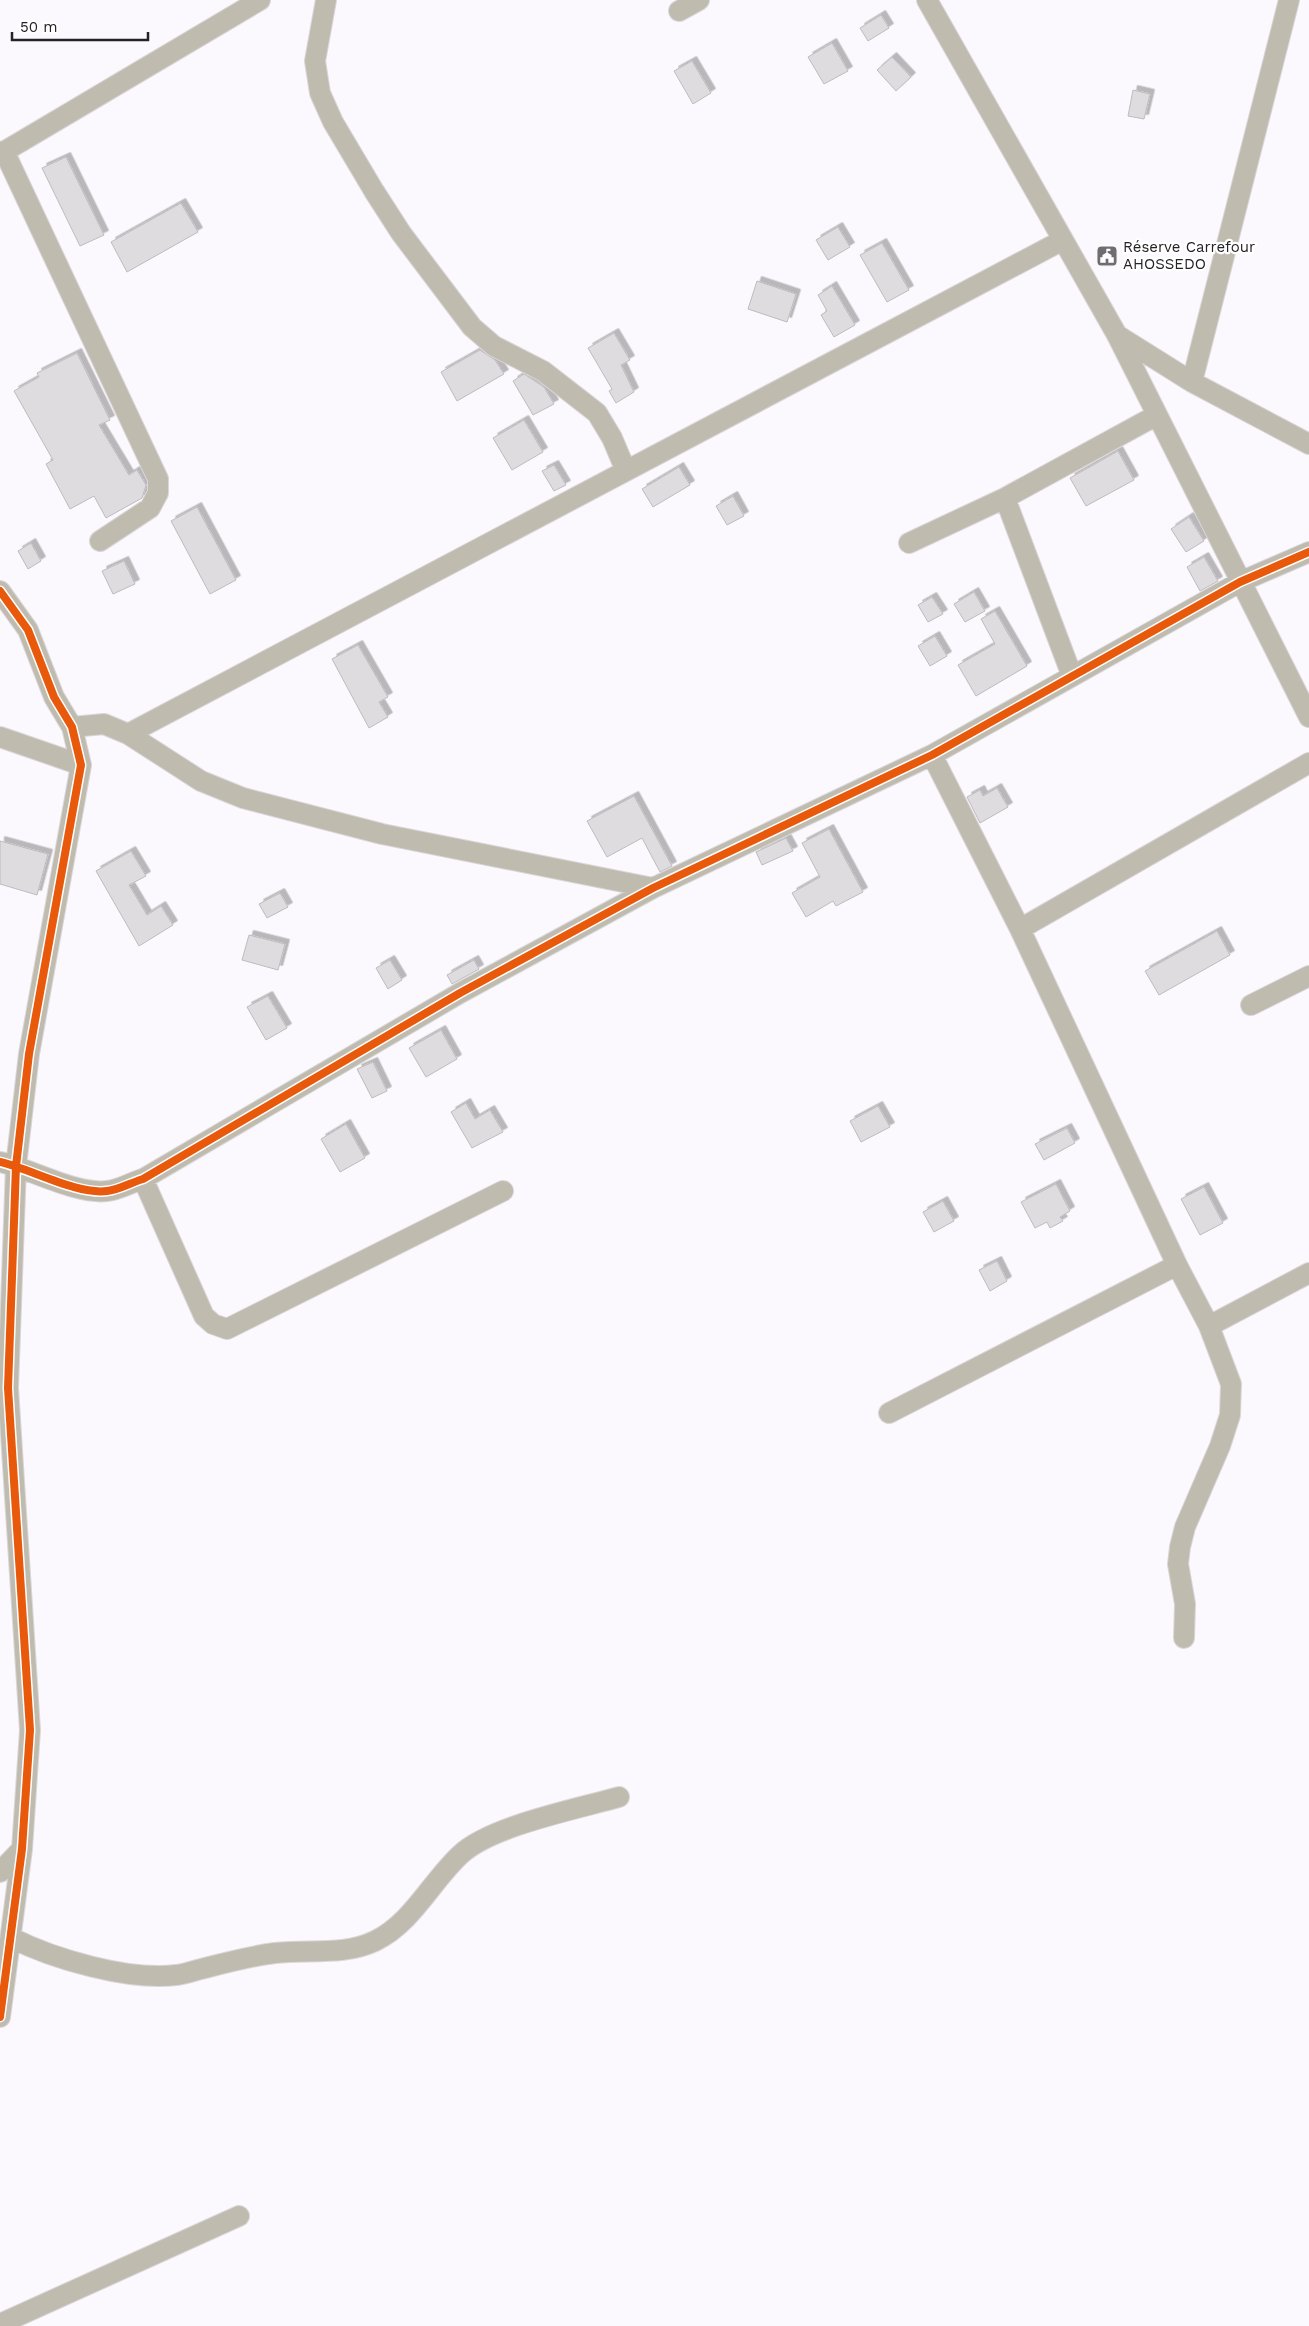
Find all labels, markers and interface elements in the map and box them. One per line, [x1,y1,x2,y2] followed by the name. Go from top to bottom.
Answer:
[12,10,149,42] scale bar
[20,18,57,36] text: 50 m
[1123,238,1255,273] place label: Réserve Carrefour AHOSSEDO
[1095,244,1119,268] public building icon: Réserve Carrefour AHOSSEDO

